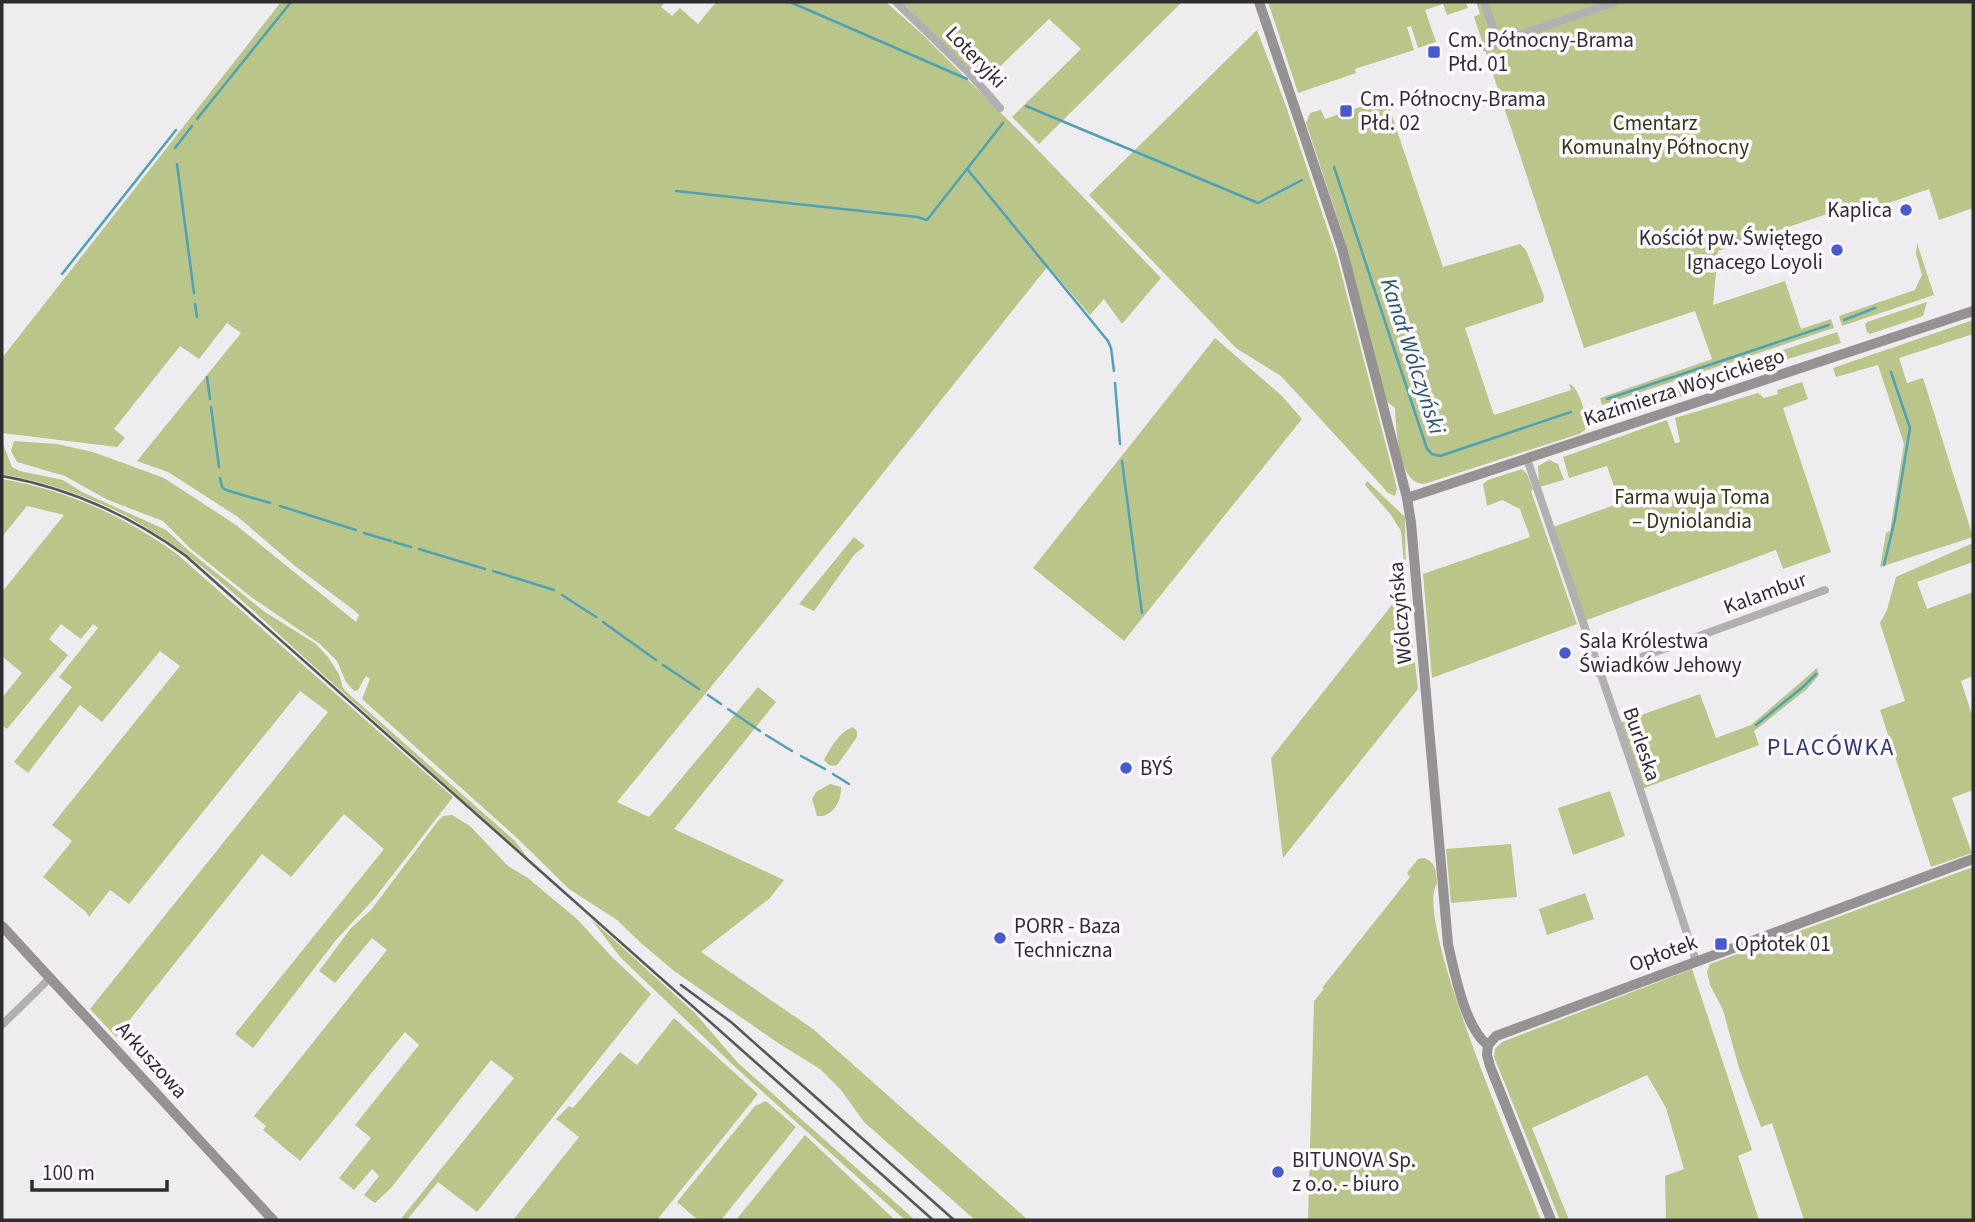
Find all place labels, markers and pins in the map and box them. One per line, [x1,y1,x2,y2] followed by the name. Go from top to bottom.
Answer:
[1448,25,1634,79] place label: Cm. Północny-Brama Płd. 01
[1426,44,1442,60] marker: Cm. Północny-Brama Płd. 01
[1360,84,1546,138] place label: Cm. Północny-Brama Płd. 02
[1338,103,1354,119] marker: Cm. Północny-Brama Płd. 02
[1827,195,1892,225] place label: Kaplica
[1898,202,1914,218] marker: Kaplica
[1639,223,1823,277] place label: Kościół pw. Świętego Ignacego Loyoli
[1829,242,1845,258] marker: Kościół pw. Świętego Ignacego Loyoli
[1579,626,1742,680] place label: Sala Królestwa Świadków Jehowy
[1557,645,1573,661] marker: Sala Królestwa Świadków Jehowy
[1140,753,1173,783] place label: BYŚ
[1118,760,1134,776] marker: BYŚ
[1014,911,1121,965] place label: PORR - Baza Techniczna
[1735,929,1831,959] place label: Opłotek 01
[992,930,1008,946] marker: PORR - Baza Techniczna
[1713,936,1729,952] marker: Opłotek 01
[1292,1145,1416,1199] place label: BITUNOVA Sp. z o.o. - biuro
[1270,1164,1286,1180] marker: BITUNOVA Sp. z o.o. - biuro

